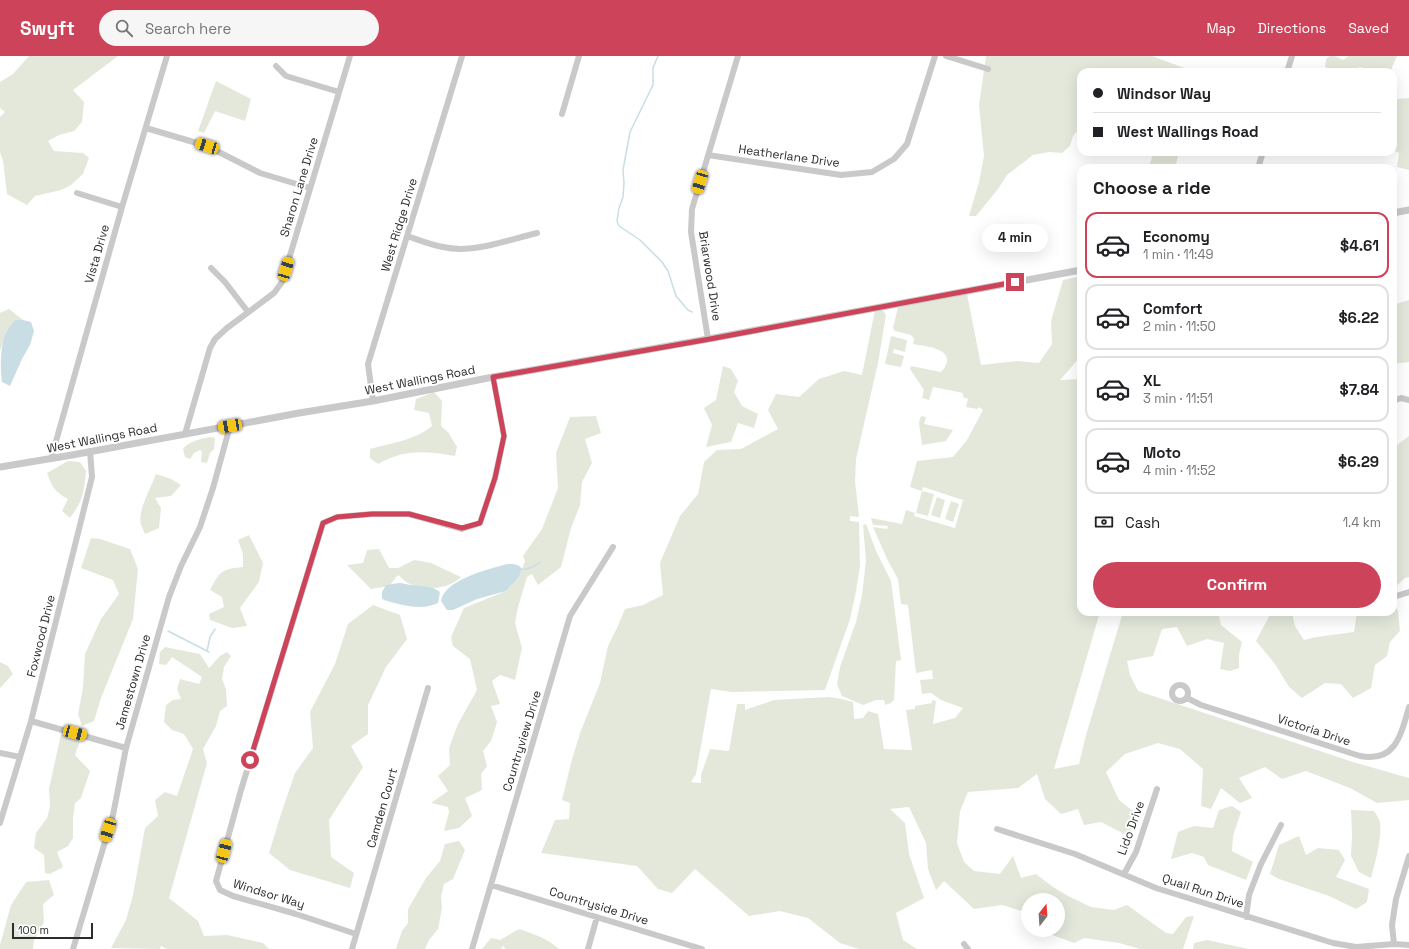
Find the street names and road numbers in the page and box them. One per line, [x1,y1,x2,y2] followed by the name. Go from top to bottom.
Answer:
[276,135,322,239] street label: Sharon Lane Drive
[737,141,841,171] street label: Heatherlane Drive
[377,176,421,274] street label: West Ridge Drive
[81,223,113,285] street label: Vista Drive
[695,230,725,322] street label: Briarwood Drive
[363,361,477,399] street label: West Wallings Road
[45,419,159,457] street label: West Wallings Road
[23,593,59,679] street label: Foxwood Drive
[112,632,154,732] street label: Jamestown Drive
[499,689,545,793] street label: Countryview Drive
[1275,711,1353,749] street label: Victoria Drive
[363,766,401,850] street label: Camden Court
[1114,799,1148,857] street label: Lido Drive
[1160,870,1246,912] street label: Quail Run Drive
[231,875,307,913] street label: Windsor Way
[547,883,651,929] street label: Countryside Drive

